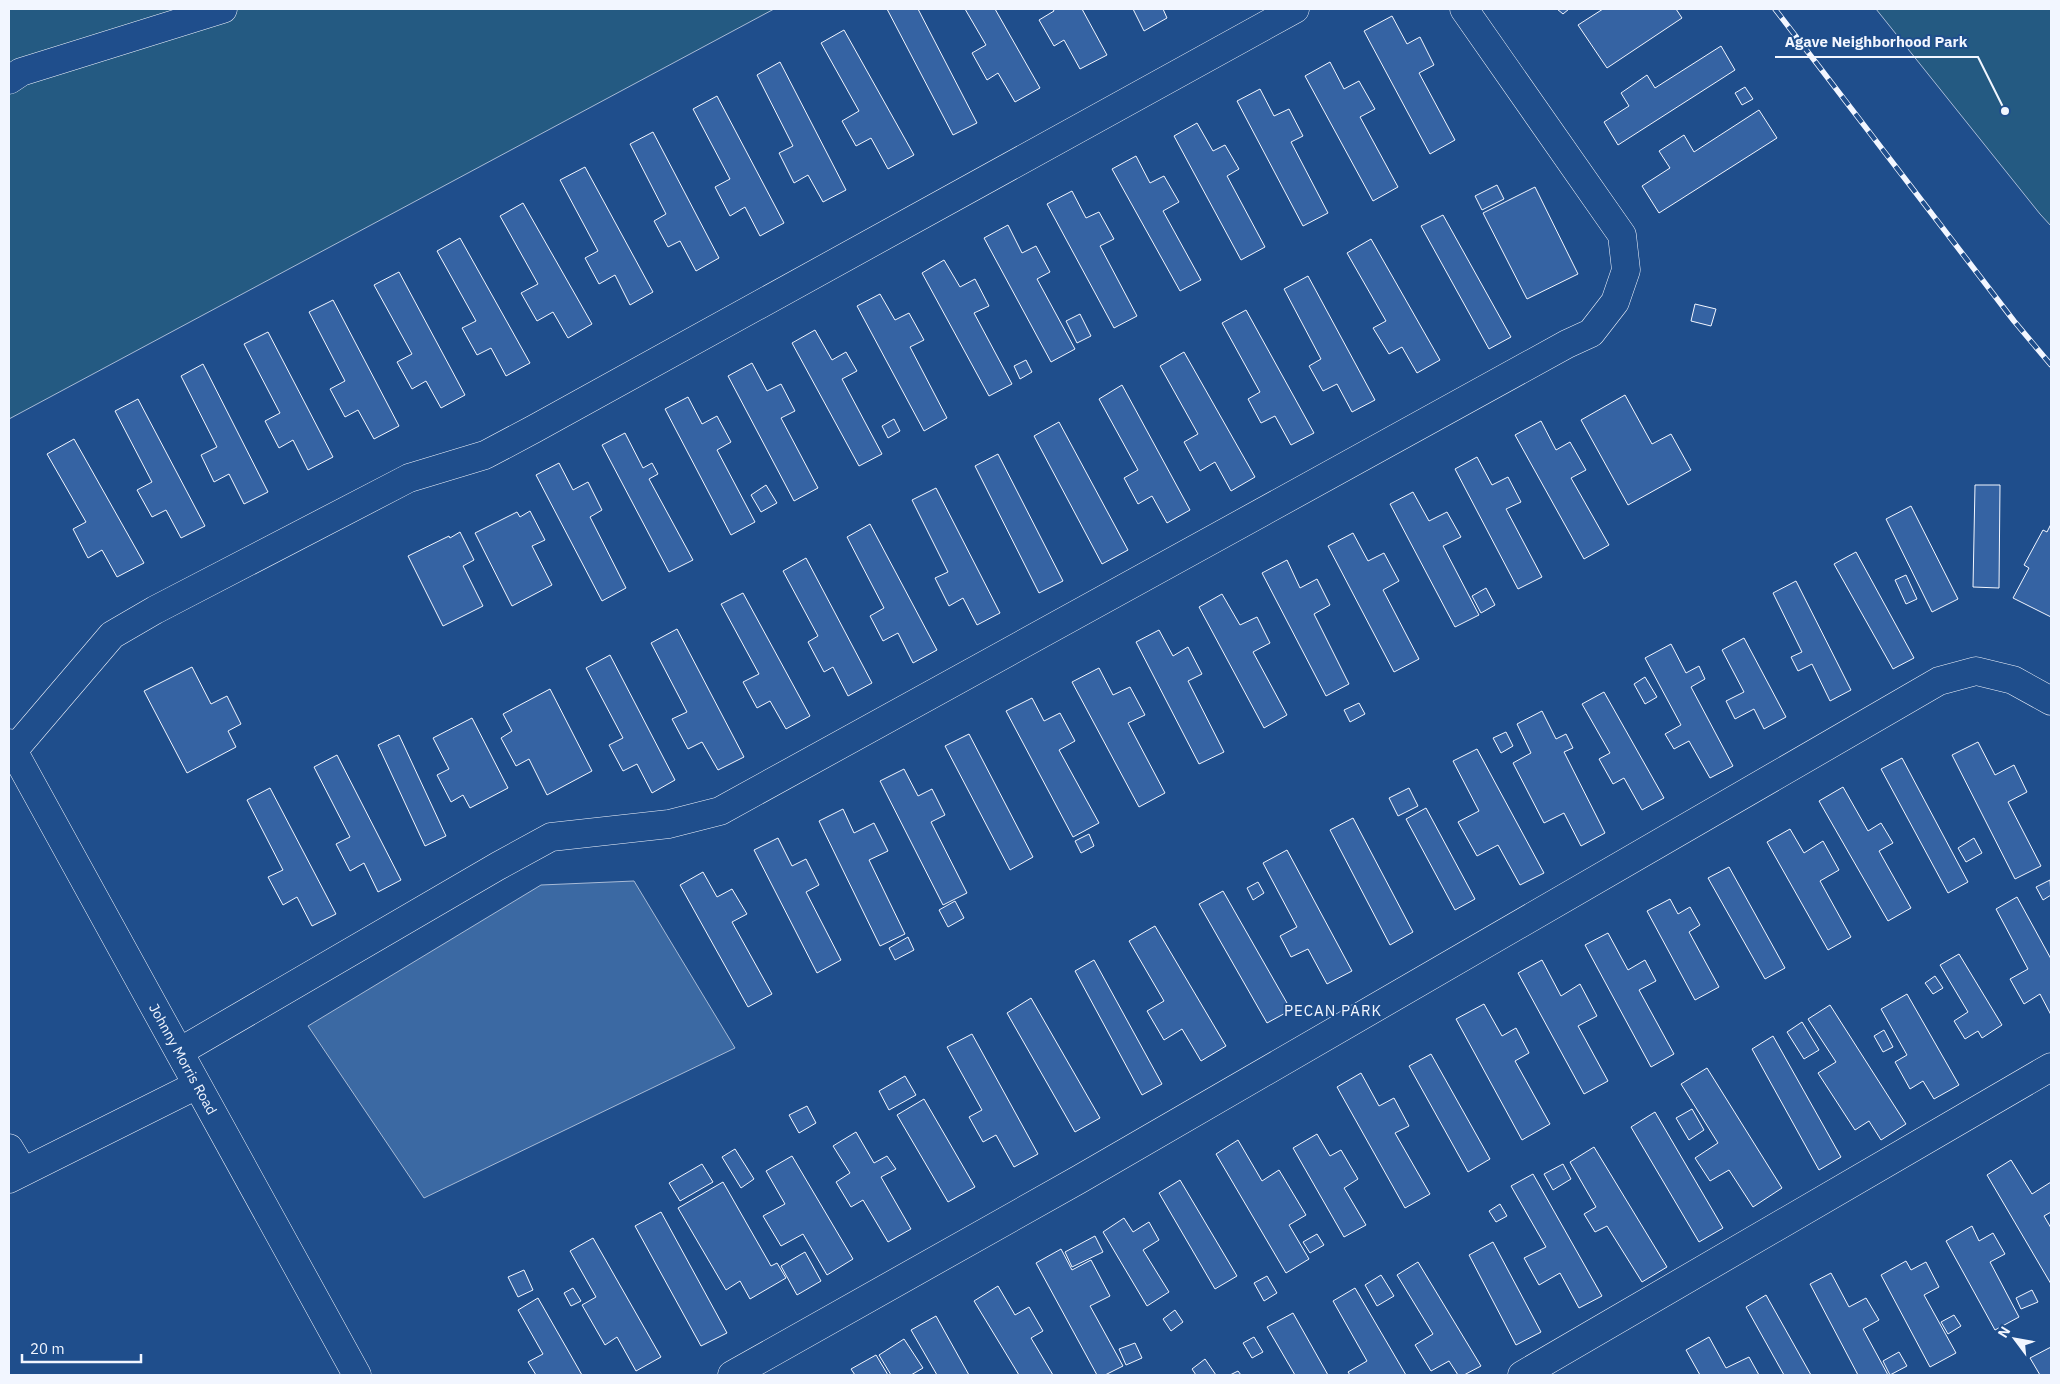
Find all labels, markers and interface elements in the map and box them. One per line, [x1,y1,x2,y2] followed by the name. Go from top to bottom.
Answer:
[1775,27,1978,57] callout: Agave Neighborhood Park
[1785,32,1968,51] text: Agave Neighborhood Park
[145,1000,221,1118] street label: Johnny Morris Road
[1284,1001,1382,1020] district label: PECAN PARK
[1990,1314,2040,1364] north arrow
[1994,1323,2014,1341] text: N
[22,1332,141,1364] scale bar
[30,1339,65,1358] text: 20 m

